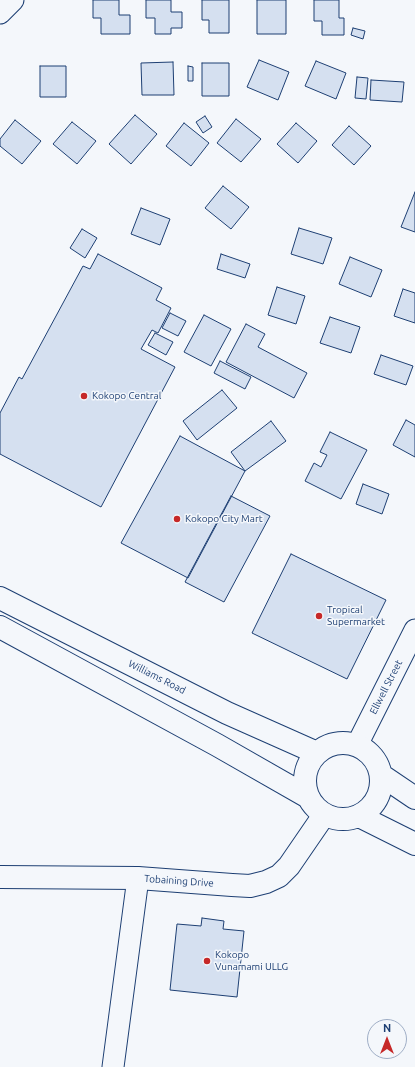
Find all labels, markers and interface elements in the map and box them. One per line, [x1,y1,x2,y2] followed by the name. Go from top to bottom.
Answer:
[92,390,161,402] place label: Kokopo Central
[79,391,89,401] marker: Kokopo Central
[185,513,263,525] place label: Kokopo City Mart
[172,514,182,524] marker: Kokopo City Mart
[327,604,385,628] place label: Tropical Supermarket
[314,611,324,621] marker: Tropical Supermarket
[126,657,188,697] street label: Williams Road
[367,658,405,716] street label: Ellwell Street
[144,873,214,889] street label: Tobaining Drive
[215,949,288,972] place label: Kokopo Vunamami ULLG
[202,956,212,966] marker: Kokopo Vunamami ULLG
[367,1019,407,1059] north arrow
[383,1022,391,1034] text: N

